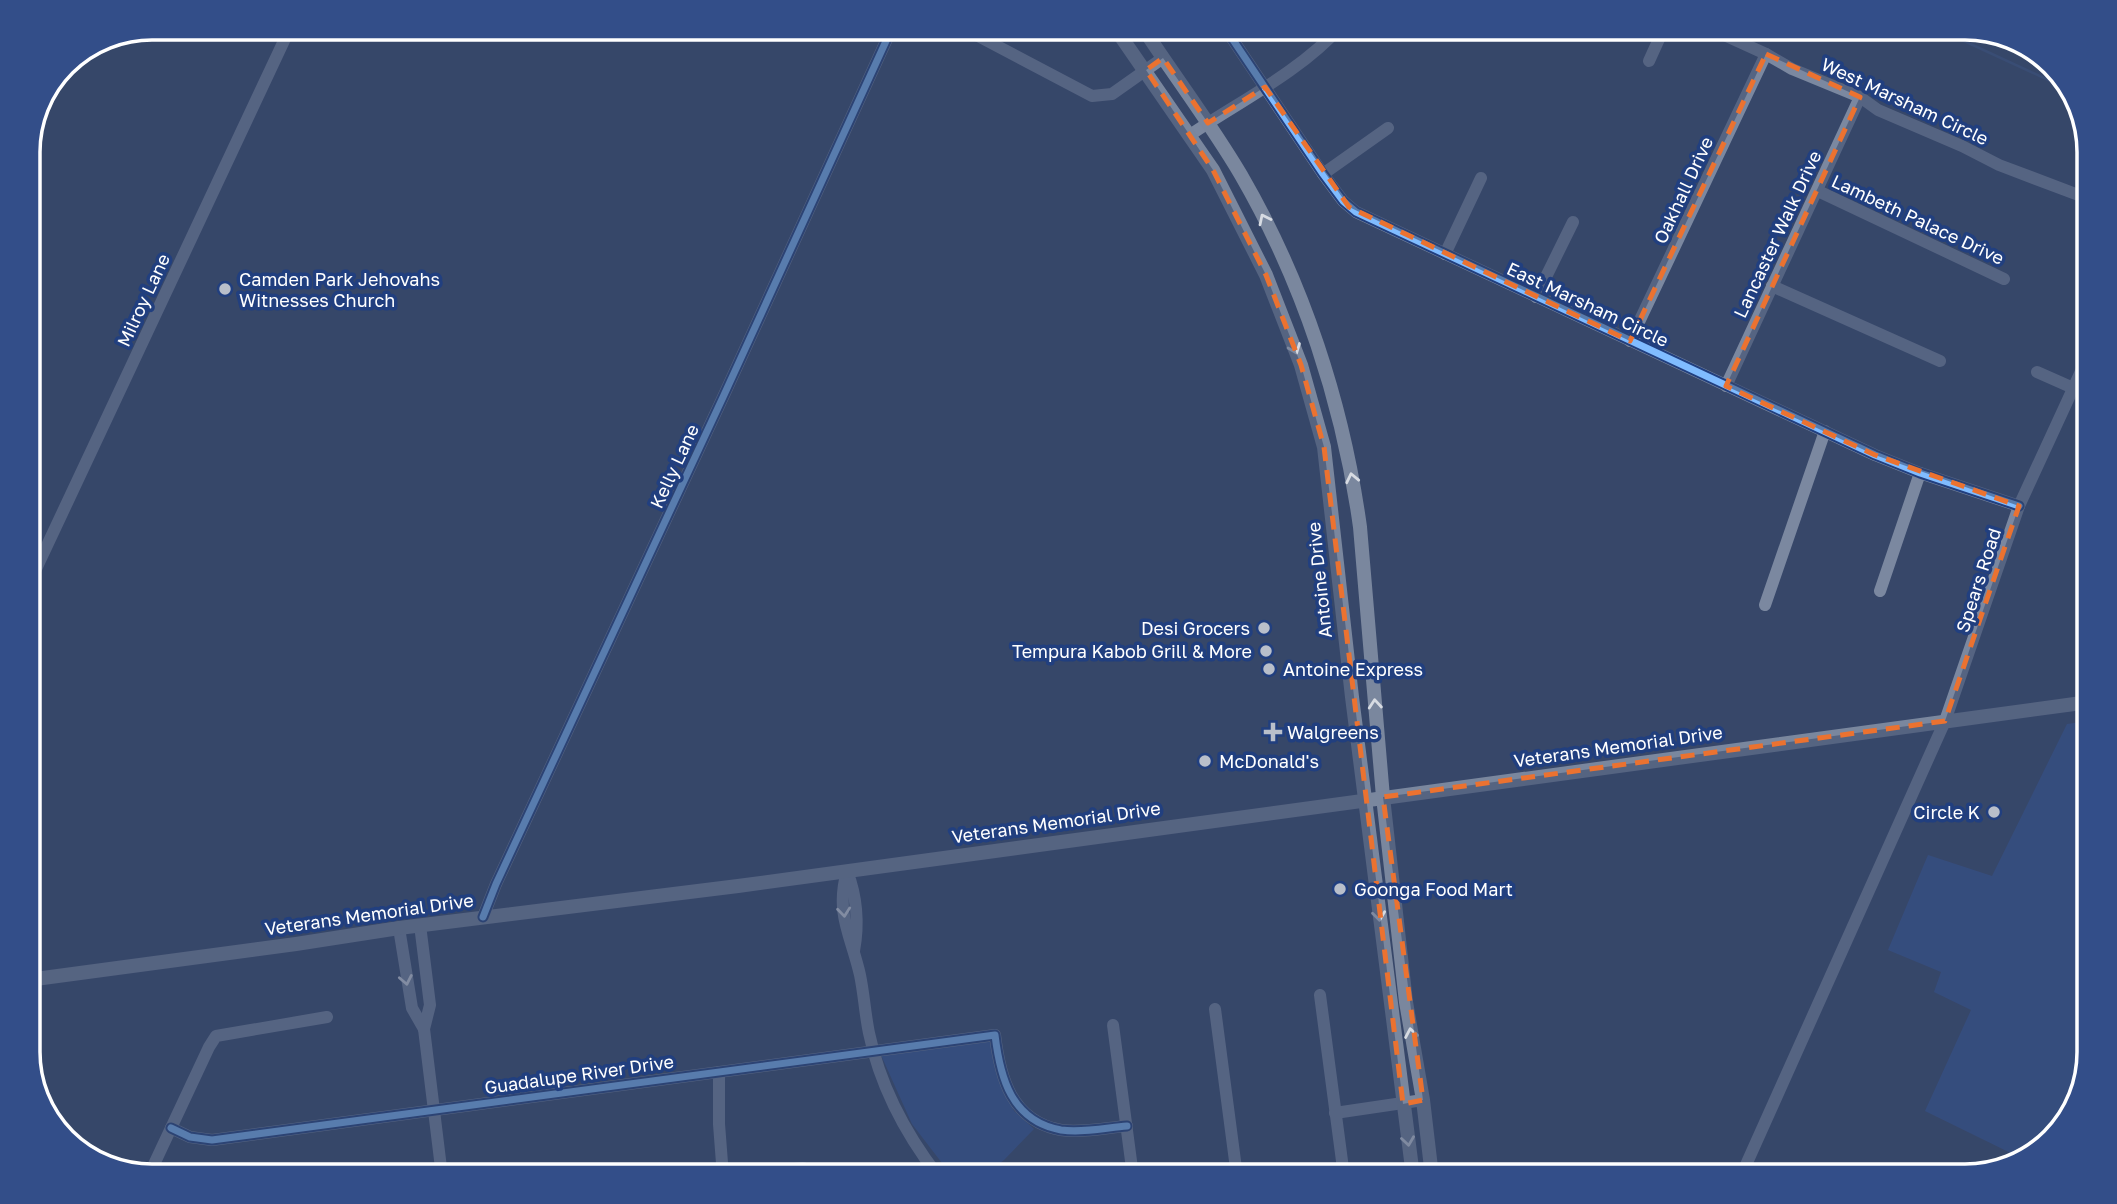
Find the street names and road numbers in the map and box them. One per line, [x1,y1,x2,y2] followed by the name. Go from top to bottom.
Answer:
[1818,53,1992,149] street label: West Marsham Circle
[1649,133,1717,247] street label: Oakhall Drive
[1729,147,1825,321] street label: Lancaster Walk Drive
[1828,169,2008,269] street label: Lambeth Palace Drive
[112,250,174,350] street label: Milroy Lane
[1504,257,1672,351] street label: East Marsham Circle
[645,420,703,512] street label: Kelly Lane
[1302,521,1336,639] street label: Antoine Drive
[1951,525,2005,635] street label: Spears Road
[1512,720,1724,772] street label: Veterans Memorial Drive
[950,796,1162,848] street label: Veterans Memorial Drive
[263,888,475,940] street label: Veterans Memorial Drive
[483,1050,675,1098] street label: Guadalupe River Drive

